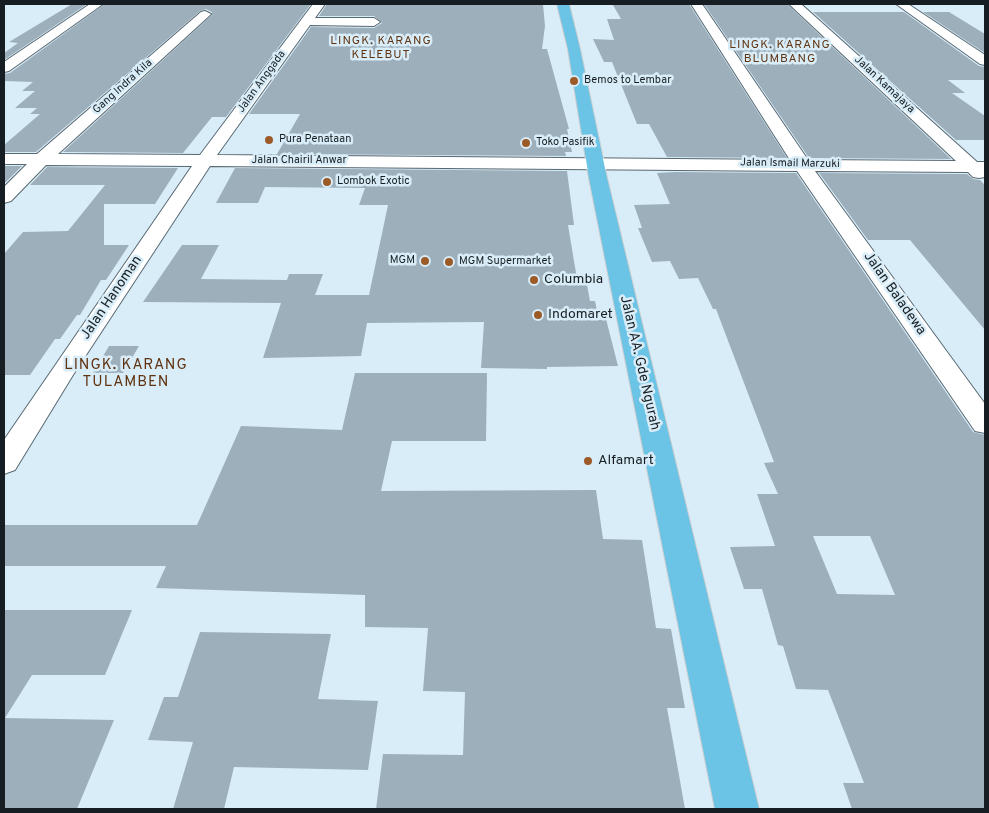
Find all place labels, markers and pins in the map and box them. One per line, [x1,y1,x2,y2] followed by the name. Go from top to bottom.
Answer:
[584,74,671,88] place label: Bemos to Lembar
[568,75,580,87] marker: Bemos to Lembar
[279,133,351,147] place label: Pura Penataan
[263,134,275,146] marker: Pura Penataan
[536,136,595,150] place label: Toko Pasifik
[520,137,532,149] marker: Toko Pasifik
[337,175,410,189] place label: Lombok Exotic
[321,176,333,188] marker: Lombok Exotic
[390,254,415,268] place label: MGM
[419,255,431,267] marker: MGM
[459,255,551,269] place label: MGM Supermarket
[443,256,455,268] marker: MGM Supermarket
[544,272,603,288] place label: Columbia
[528,274,540,286] marker: Columbia
[548,307,613,323] place label: Indomaret
[532,309,544,321] marker: Indomaret
[598,453,654,469] place label: Alfamart
[582,455,594,467] marker: Alfamart

